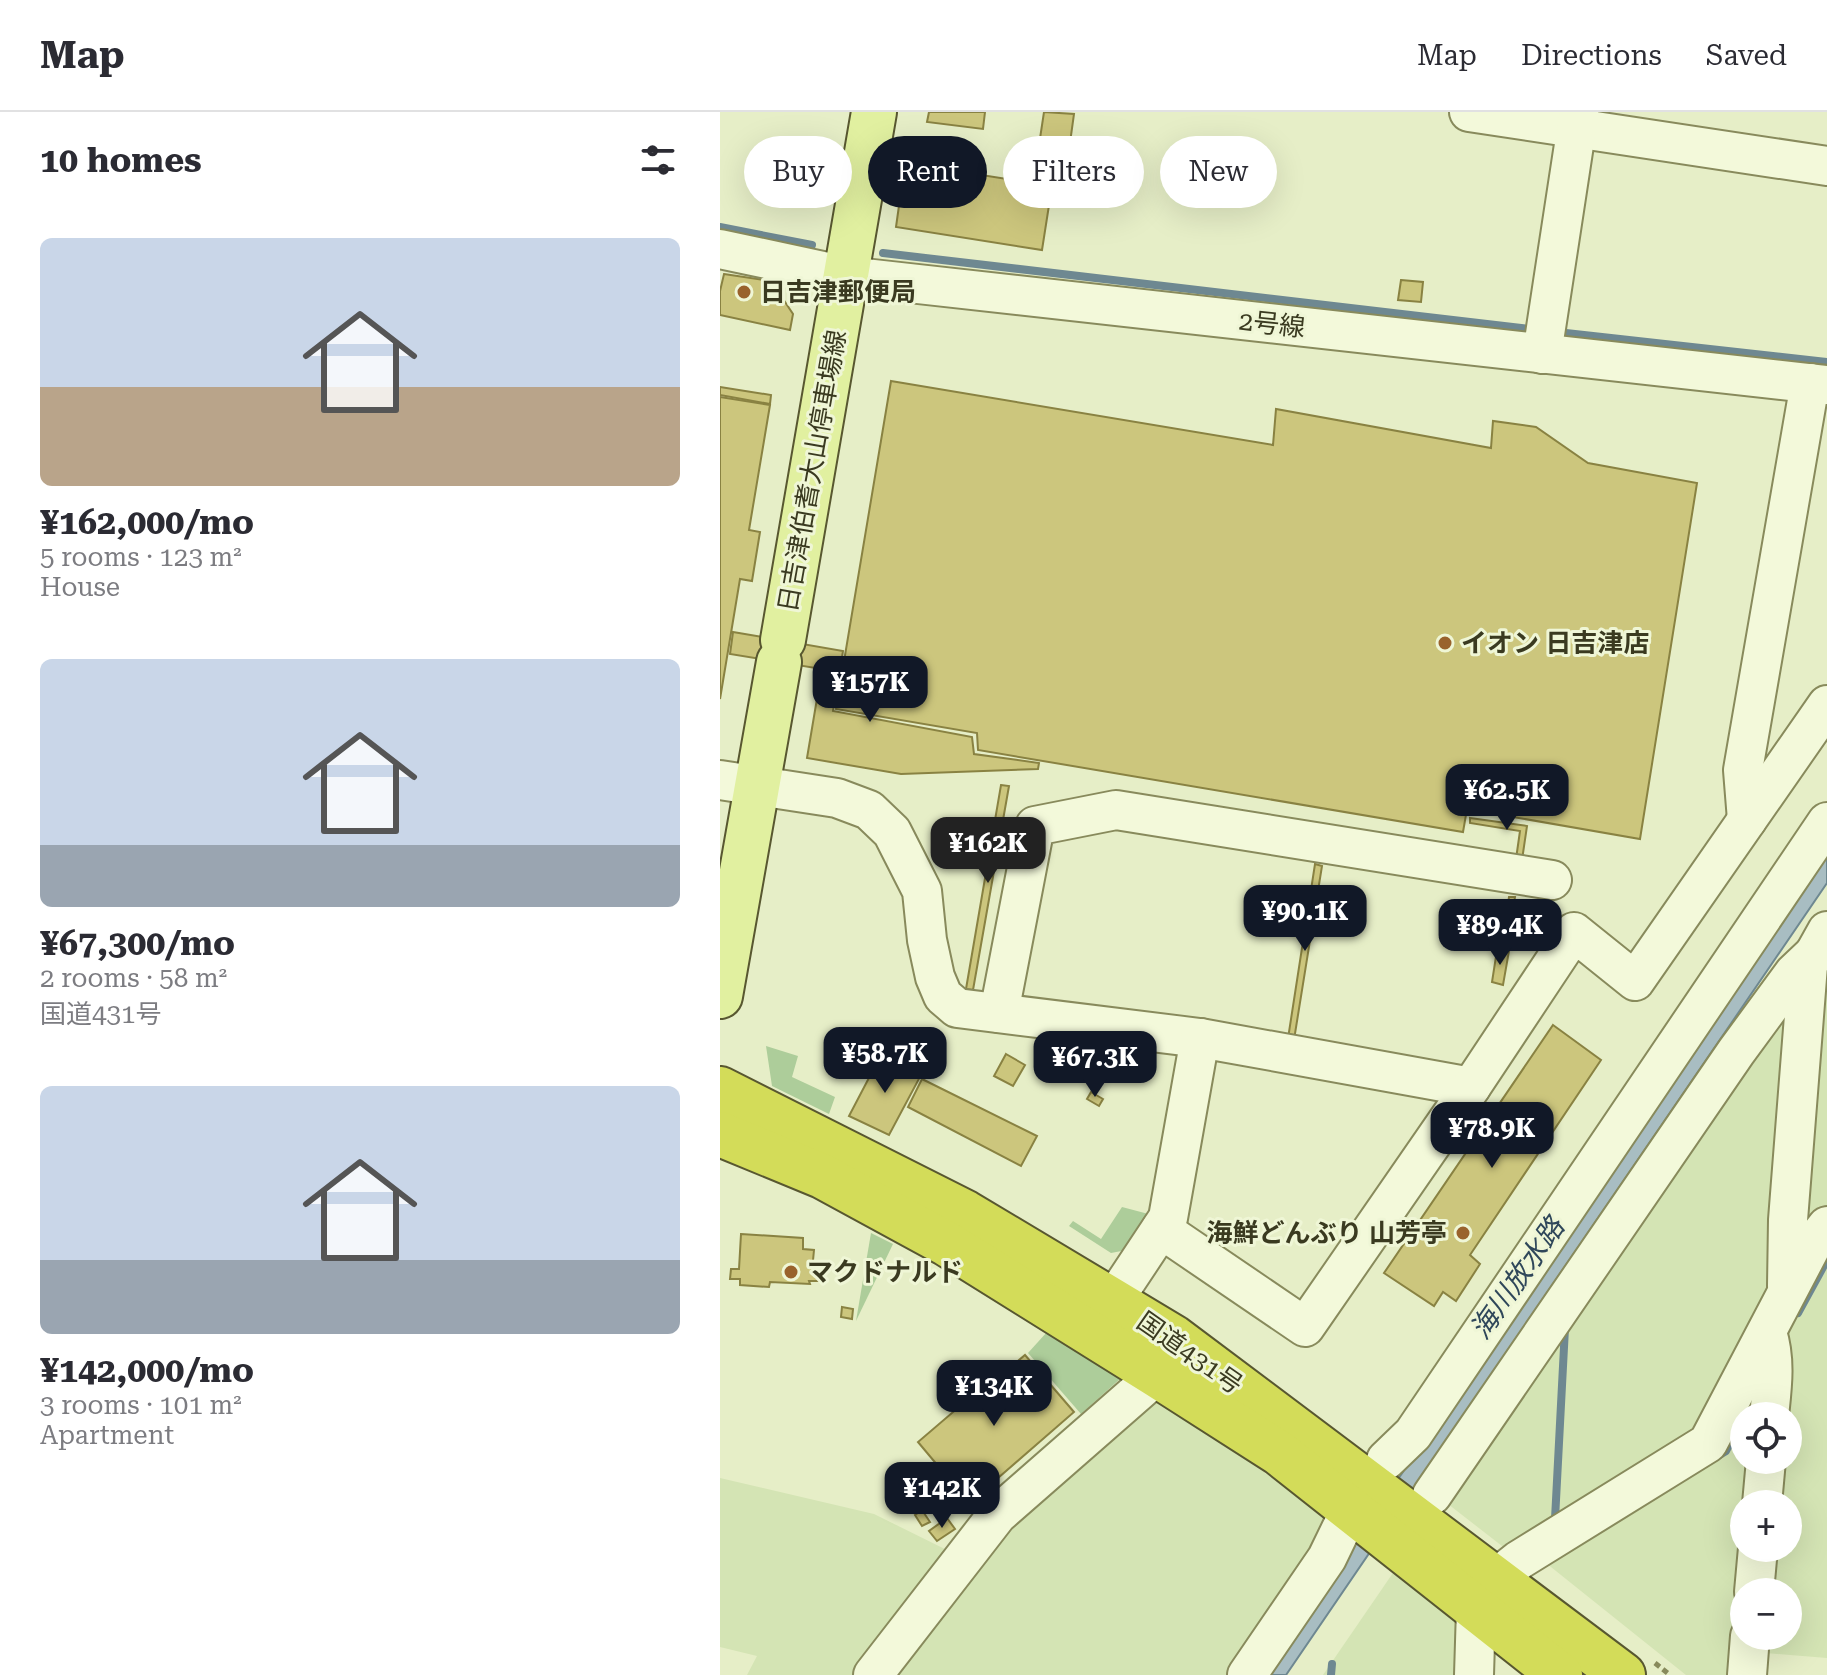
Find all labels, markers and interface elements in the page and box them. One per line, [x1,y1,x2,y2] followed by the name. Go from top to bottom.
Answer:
[40,33,125,77] text: Map
[1417,39,1477,72] text: Map
[1521,39,1662,72] text: Directions
[1706,39,1787,72] text: Saved
[744,136,852,208] chip: Buy
[868,136,987,208] chip: Rent
[1003,136,1144,208] chip: Filters
[1160,136,1277,208] chip: New
[636,138,680,182] icon: filters
[40,140,202,180] text: 10 homes
[760,277,916,307] place label: 日吉津郵便局
[735,283,753,301] marker: 日吉津郵便局
[288,290,432,434] icon: home
[1237,306,1307,342] street label: 2号線
[772,328,852,614] street label: 日吉津伯耆大山停車場線
[40,502,254,542] text: ¥162,000/mo
[40,542,242,572] text: 5 rooms · 123 m²
[40,572,120,602] text: House
[1461,628,1650,658] place label: イオン 日吉津店
[1436,634,1454,652] marker: イオン 日吉津店
[814,656,926,724] pin: ¥157K
[831,667,909,697] text: ¥157K
[288,711,432,855] icon: home
[1442,764,1572,832] pin: ¥62.5K
[1464,775,1550,805] text: ¥62.5K
[932,817,1044,885] pin: ¥162K
[949,828,1027,858] text: ¥162K
[1240,885,1370,953] pin: ¥90.1K
[1262,896,1348,926] text: ¥90.1K
[1435,899,1565,967] pin: ¥89.4K
[1457,910,1543,940] text: ¥89.4K
[40,923,235,963] text: ¥67,300/mo
[40,963,227,993] text: 2 rooms · 58 m²
[40,999,162,1029] text: 国道431号
[820,1027,950,1095] pin: ¥58.7K
[1030,1031,1160,1099] pin: ¥67.3K
[842,1038,928,1068] text: ¥58.7K
[1052,1042,1138,1072] text: ¥67.3K
[1427,1102,1557,1170] pin: ¥78.9K
[1449,1113,1535,1143] text: ¥78.9K
[288,1138,432,1282] icon: home
[1464,1210,1572,1345] water label: 海川放水路
[1206,1218,1447,1248] place label: 海鮮どんぶり 山芳亭
[1454,1224,1472,1242] marker: 海鮮どんぶり 山芳亭
[807,1257,963,1287] place label: マクドナルド
[782,1263,800,1281] marker: マクドナルド
[1132,1306,1248,1400] street label: 国道431号
[40,1350,254,1390] text: ¥142,000/mo
[938,1360,1050,1428] pin: ¥134K
[955,1371,1033,1401] text: ¥134K
[40,1390,242,1420] text: 3 rooms · 101 m²
[1730,1402,1802,1650] map controls
[1730,1402,1802,1474] button: locate
[40,1420,174,1450] text: Apartment
[886,1462,998,1530] pin: ¥142K
[903,1473,981,1503] text: ¥142K
[1730,1490,1802,1562] button: +
[1730,1578,1802,1650] button: −

